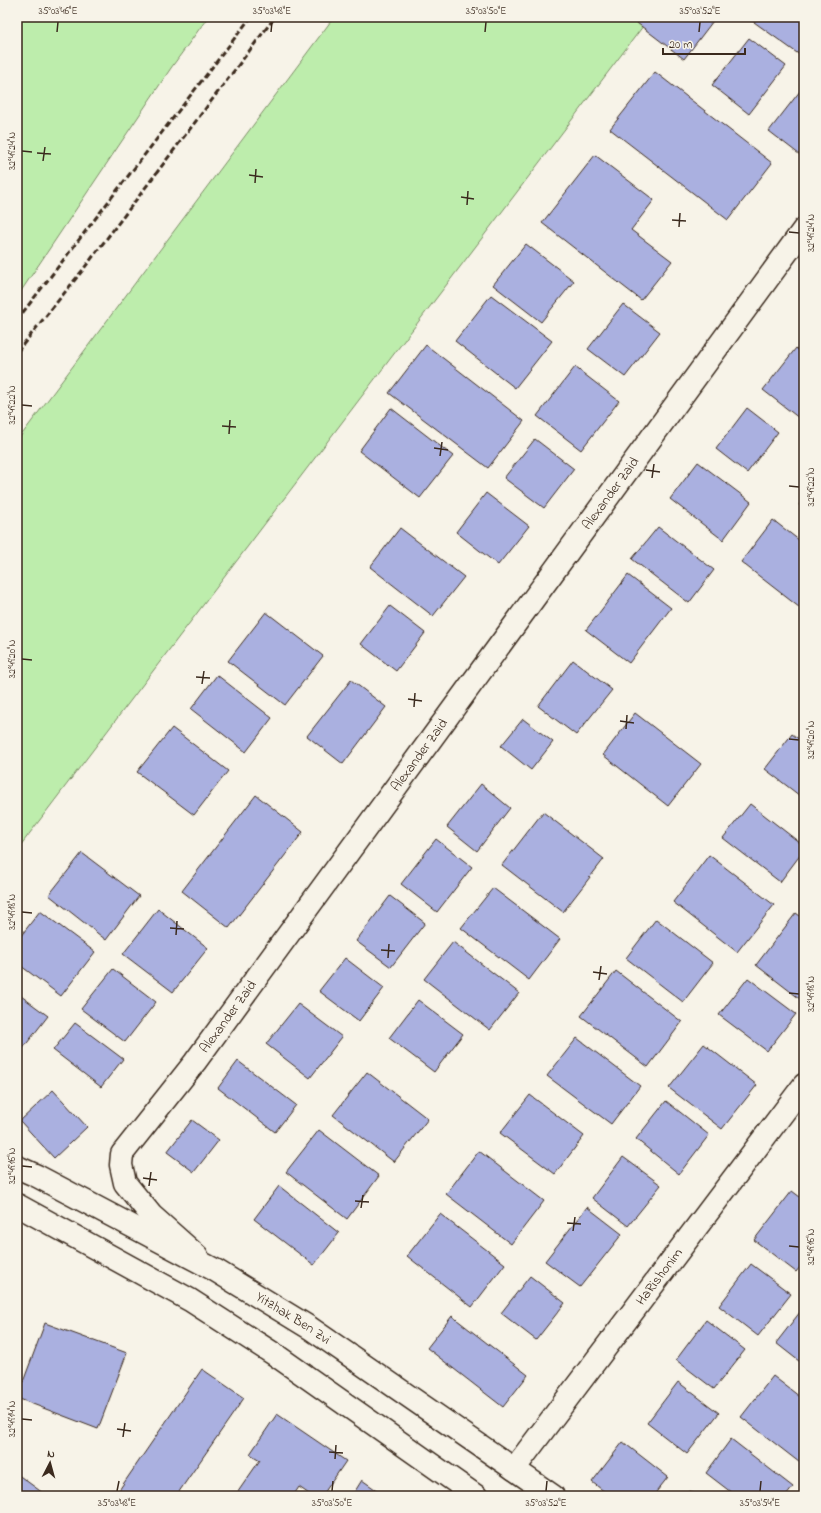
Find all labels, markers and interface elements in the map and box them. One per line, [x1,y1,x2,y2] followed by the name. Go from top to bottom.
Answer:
[39,4,77,19] text: 35°03'46"E
[253,4,291,19] text: 35°03'48"E
[466,4,506,19] text: 35°03'50"E
[679,4,721,19] text: 35°03'52"E
[663,30,745,56] scale bar
[669,36,692,54] text: 20 m
[5,132,20,170] text: 32°49'24"N
[804,214,819,252] text: 32°49'24"N
[5,385,20,425] text: 32°49'22"N
[577,453,645,534] street label: Alexander Zaid
[804,467,819,507] text: 32°49'22"N
[5,640,20,678] text: 32°49'20"N
[386,714,453,796] street label: Alexander Zaid
[804,721,819,759] text: 32°49'20"N
[5,894,20,930] text: 32°49'18"N
[194,976,262,1057] street label: Alexander Zaid
[804,976,819,1012] text: 32°49'18"N
[5,1147,20,1184] text: 32°49'16"N
[804,1228,819,1265] text: 32°49'16"N
[631,1243,688,1310] street label: HaRishonim
[251,1287,335,1350] street label: Yitzhak Ben Zvi
[5,1401,20,1437] text: 32°49'14"N
[30,1443,70,1483] north arrow
[46,1446,55,1462] text: N
[98,1496,136,1511] text: 35°03'48"E
[312,1496,352,1511] text: 35°03'50"E
[525,1496,567,1511] text: 35°03'52"E
[740,1496,780,1511] text: 35°03'54"E

